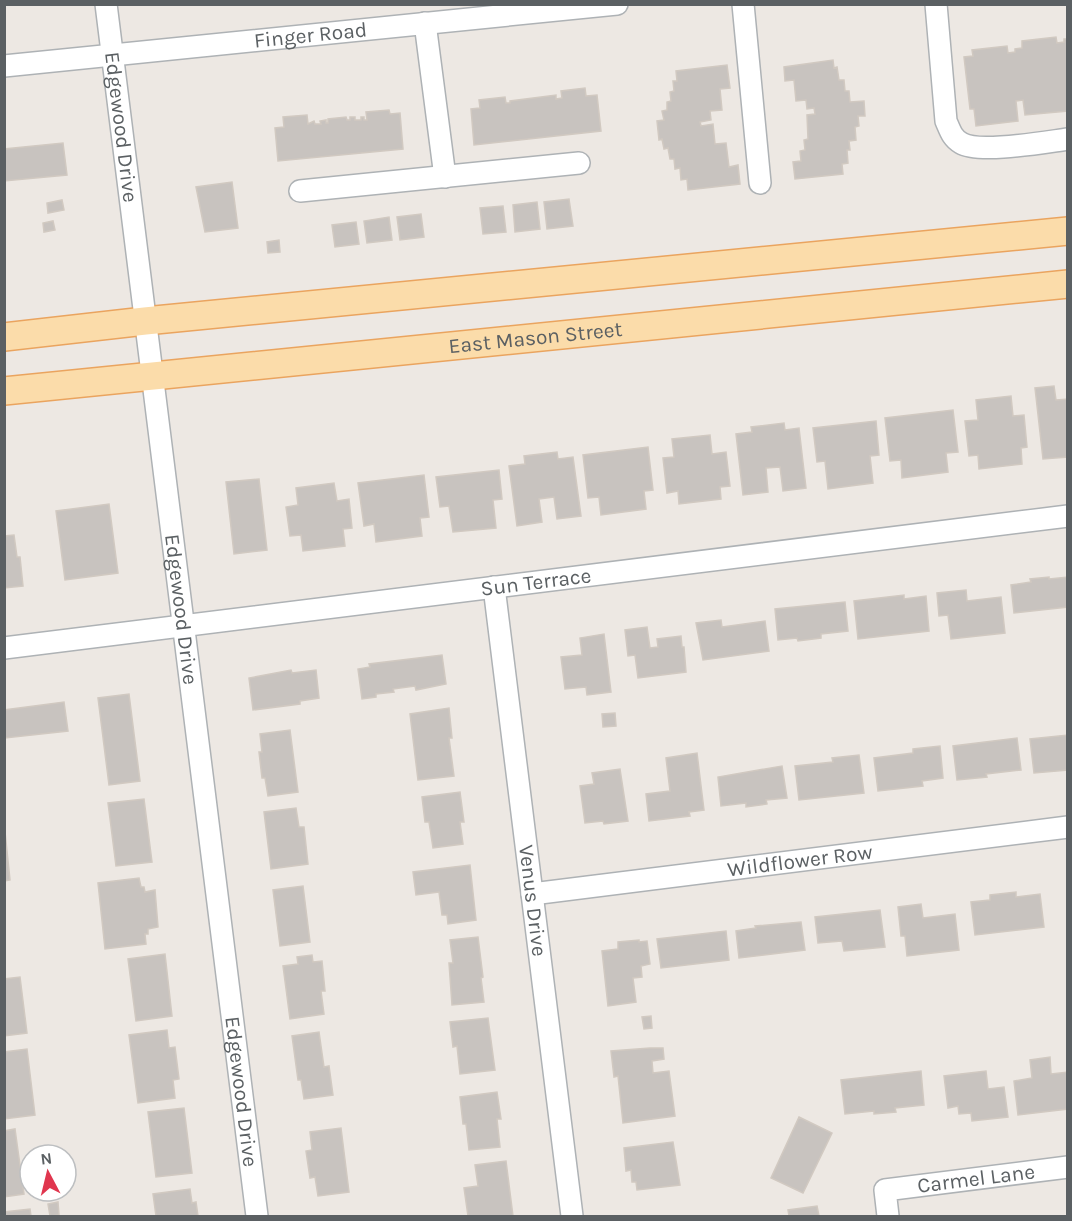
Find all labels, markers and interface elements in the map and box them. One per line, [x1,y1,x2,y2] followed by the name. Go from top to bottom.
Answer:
[253,17,368,53] street label: Finger Road
[100,50,143,204] street label: Edgewood Drive
[447,317,623,358] street label: East Mason Street
[160,533,203,686] street label: Edgewood Drive
[479,563,593,601] street label: Sun Terrace
[726,840,874,881] street label: Wildflower Row
[514,843,552,958] street label: Venus Drive
[220,1015,263,1168] street label: Edgewood Drive
[18,1143,78,1203] north arrow
[39,1148,53,1169] text: N
[916,1159,1036,1198] street label: Carmel Lane

